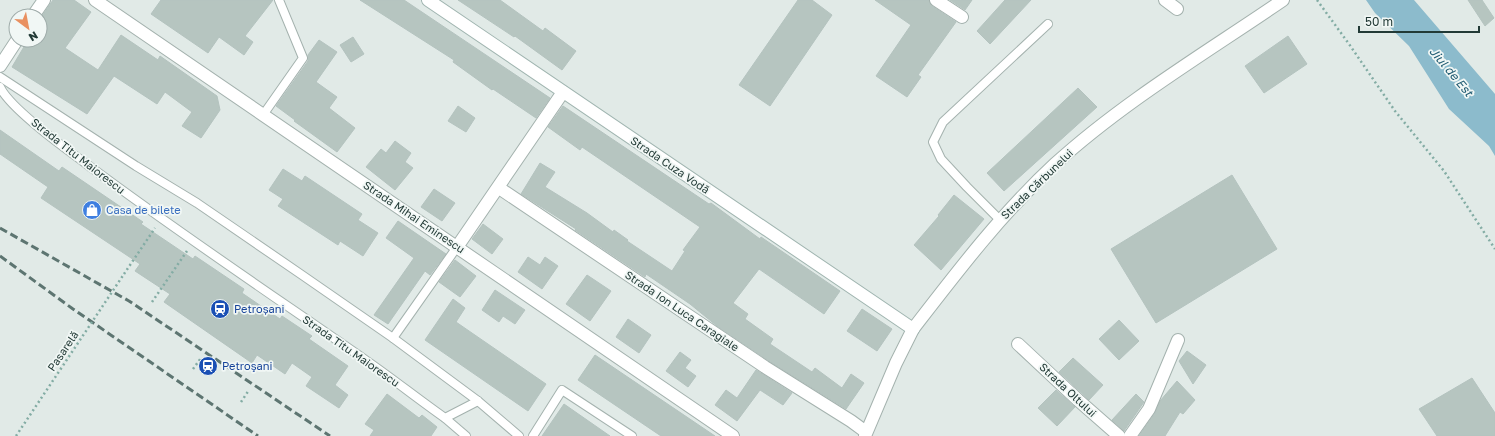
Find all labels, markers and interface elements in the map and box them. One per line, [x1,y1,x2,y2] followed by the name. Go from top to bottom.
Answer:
[8,8,48,48] north arrow
[1359,8,1479,34] scale bar
[1365,14,1393,29] text: 50 m
[27,29,41,45] text: N
[1426,44,1477,100] water label: Jiul de Est
[29,115,128,196] street label: Strada Titu Maiorescu
[628,133,712,196] street label: Strada Cuza Vodă
[998,146,1075,221] street label: Strada Cărbunelui
[361,178,467,255] street label: Strada Mihai Eminescu
[81,199,103,221] shop icon: Casa de bilete
[106,203,181,216] place label: Casa de bilete
[623,268,742,354] street label: Strada Ion Luca Caragiale
[209,298,231,320] station icon: Petroșani
[234,302,284,316] place label: Petroșani
[300,312,402,389] street label: Strada Titu Maiorescu
[44,328,81,373] street label: Pasarelă
[197,355,219,377] station icon: Petroşani
[222,359,272,372] place label: Petroşani
[1037,360,1099,419] street label: Strada Oltului

